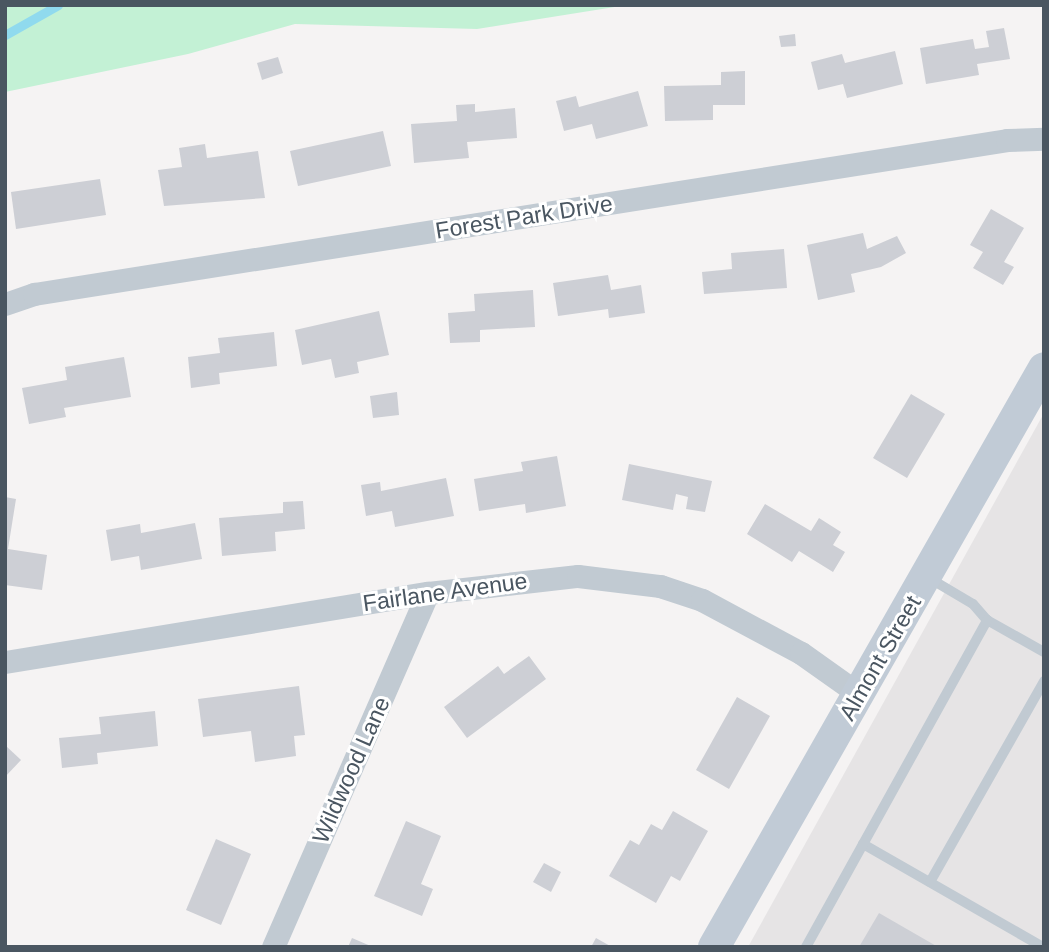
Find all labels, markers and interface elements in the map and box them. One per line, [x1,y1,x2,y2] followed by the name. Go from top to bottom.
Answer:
[433,189,615,245] street label: Forest Park Drive
[360,567,530,617] street label: Fairlane Avenue
[833,591,927,725] street label: Almont Street
[306,693,396,847] street label: Wildwood Lane

